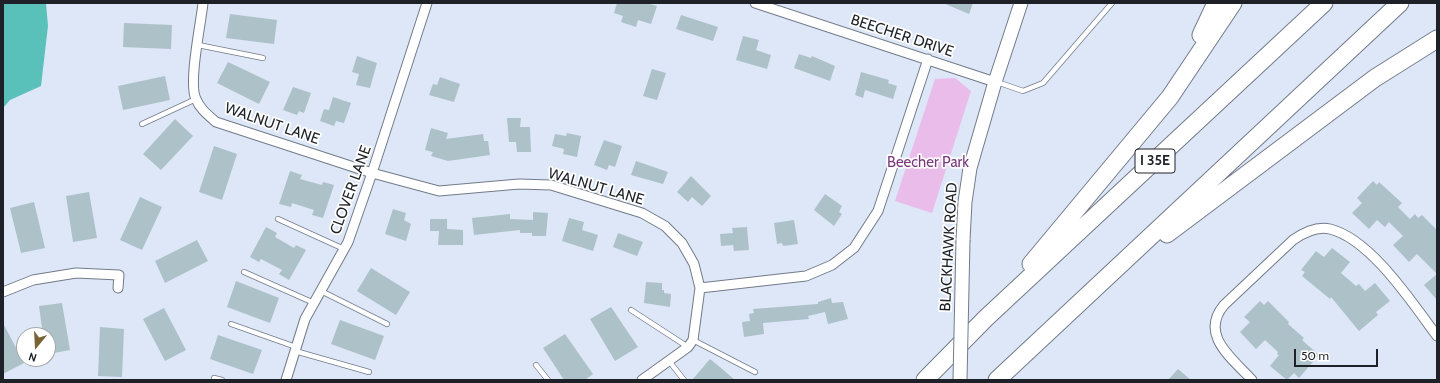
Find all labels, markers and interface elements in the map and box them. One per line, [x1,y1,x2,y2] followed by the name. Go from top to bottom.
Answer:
[848,11,956,61] street label: BEECHER DRIVE
[222,99,322,149] street label: WALNUT LANE
[327,143,375,237] street label: CLOVER LANE
[1135,149,1175,173] road number: I 35E
[887,154,969,172] park label: Beecher Park
[546,165,646,209] street label: WALNUT LANE
[937,182,961,312] street label: BLACKHAWK ROAD
[16,327,56,367] north arrow
[1296,341,1380,367] scale bar
[1301,348,1329,363] text: 50 m
[27,350,38,365] text: N

